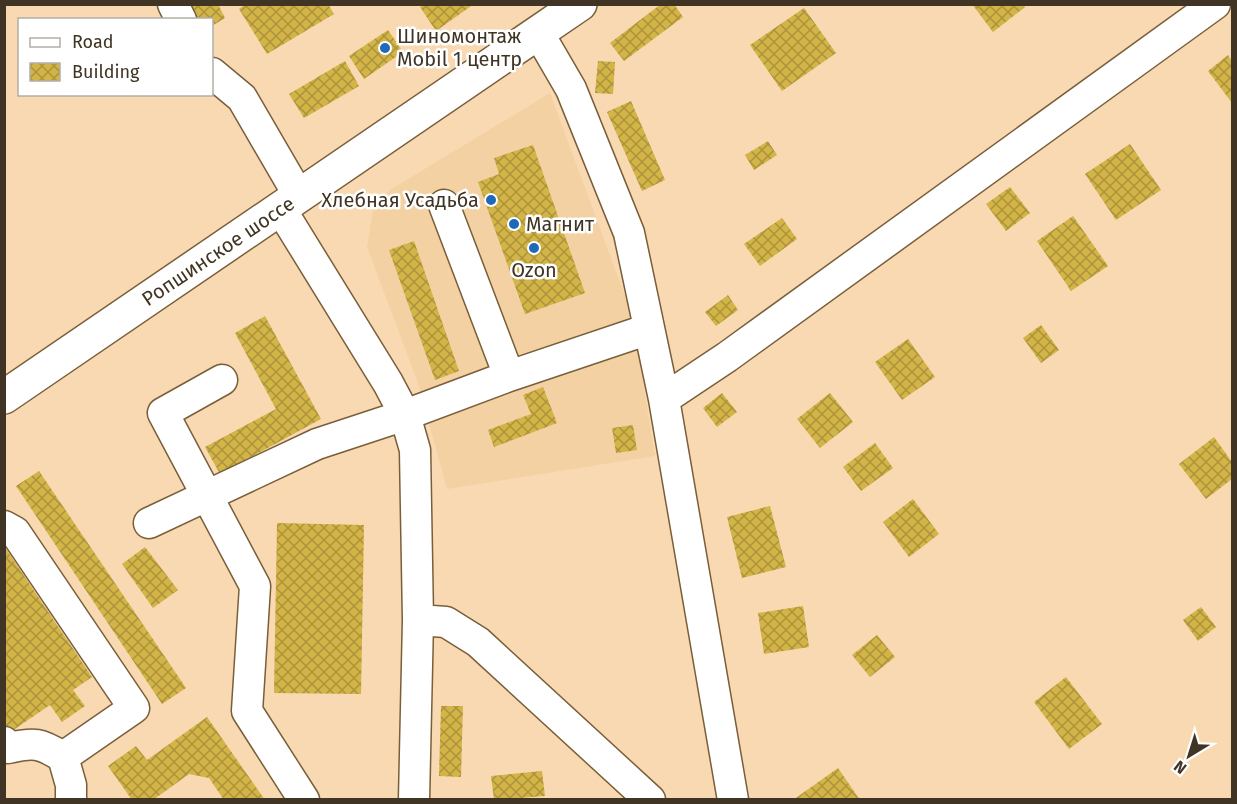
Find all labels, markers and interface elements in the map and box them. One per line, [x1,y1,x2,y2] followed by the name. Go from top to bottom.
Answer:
[18,18,213,96] legend
[397,24,522,71] place label: Шиномонтаж Mobil 1 центр
[72,31,114,53] text: Road
[378,41,392,55] marker: Шиномонтаж Mobil 1 центр
[72,61,140,83] text: Building
[321,188,479,212] place label: Хлебная Усадьба
[137,191,299,311] street label: Ропшинское шоссе
[484,193,498,207] marker: Хлебная Усадьба
[526,212,595,236] place label: Магнит
[507,217,521,231] marker: Магнит
[527,241,541,255] marker: Ozon
[511,258,557,282] place label: Ozon
[1159,726,1219,786] north arrow
[1170,757,1190,778] text: N

